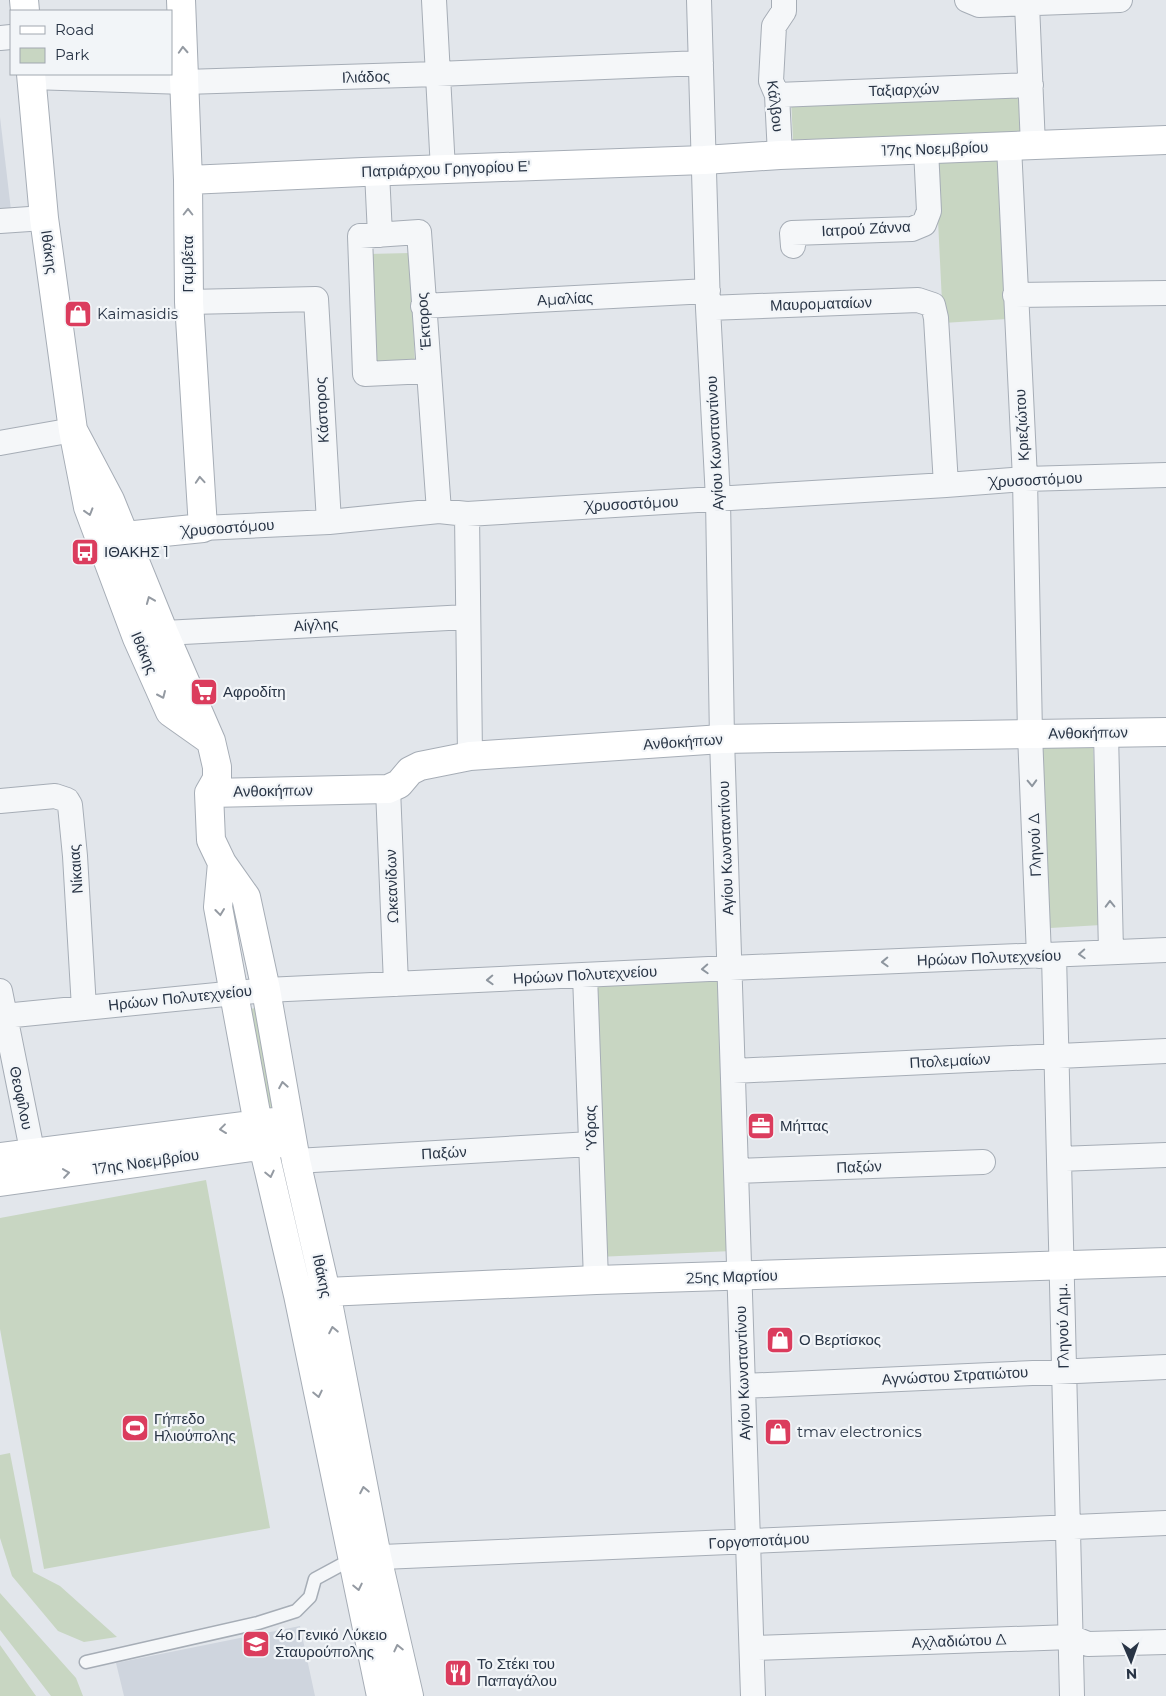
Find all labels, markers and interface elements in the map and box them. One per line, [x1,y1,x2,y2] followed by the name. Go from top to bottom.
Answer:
[10,10,172,75] legend
[55,20,94,39] text: Road
[55,45,89,64] text: Park
[178,46,189,54] one-way arrow
[342,66,390,87] street label: Ιλιάδος
[763,79,788,133] street label: Κάλβου
[868,79,940,100] street label: Ταξιαρχών
[881,137,989,160] street label: 17ης Νοεμβρίου
[361,156,531,181] street label: Πατριάρχου Γρηγορίου Ε'
[183,208,193,216] one-way arrow
[821,217,911,240] street label: Ιατρού Ζάννα
[37,229,62,275] street label: Ιθάκης
[178,235,197,292] street label: Γαμβέτα
[536,288,594,309] street label: Αμαλίας
[412,292,435,351] street label: Έκτορος
[770,292,872,315] street label: Μαυροματαίων
[63,299,93,329] shop icon: Kaimasidis
[97,304,178,323] place label: Kaimasidis
[701,375,728,511] street label: Αγίου Κωνσταντίνου
[310,377,333,443] street label: Κάστορος
[1010,389,1033,461] street label: Κριεζιώτου
[987,468,1083,492] street label: Χρυσοστόμου
[195,475,206,483] one-way arrow
[583,492,679,516] street label: Χρυσοστόμου
[84,507,94,516] one-way arrow
[179,515,275,540] street label: Χρυσοστόμου
[70,537,100,567] bus stop icon: ΙΘΑΚΗΣ 1
[104,542,169,561] place label: ΙΘΑΚΗΣ 1
[146,596,156,604] one-way arrow
[293,614,339,635] street label: Αίγλης
[127,629,162,677] street label: Ιθάκης
[189,677,219,707] supermarket icon: Αφροδίτη
[223,682,286,701] place label: Αφροδίτη
[156,690,167,699] one-way arrow
[1048,722,1128,743] street label: Ανθοκήπων
[642,729,723,754] street label: Ανθοκήπων
[1027,779,1038,787] one-way arrow
[233,780,313,801] street label: Ανθοκήπων
[714,780,737,916] street label: Αγίου Κωνσταντίνου
[1024,813,1045,877] street label: Γληνού Δ
[64,844,87,894] street label: Νίκαιας
[381,849,402,923] street label: Ωκεανίδων
[1105,900,1115,908] one-way arrow
[214,907,224,916] one-way arrow
[916,945,1061,970] street label: Ηρώων Πολυτεχνείου
[1078,948,1086,959] one-way arrow
[881,956,889,967] one-way arrow
[512,961,658,988] street label: Ηρώων Πολυτεχνείου
[701,964,709,975] one-way arrow
[486,974,494,985] one-way arrow
[107,981,253,1014] street label: Ηρώων Πολυτεχνείου
[909,1049,991,1072] street label: Πτολεμαίων
[5,1064,37,1131] street label: Θεοφίλου
[278,1081,288,1090] one-way arrow
[580,1105,601,1151] street label: Ύδρας
[746,1111,776,1141] office icon: Μήττας
[780,1116,828,1135] place label: Μήττας
[219,1123,227,1134] one-way arrow
[421,1142,467,1163] street label: Παξών
[92,1145,200,1178] street label: 17ης Νοεμβρίου
[836,1156,882,1177] street label: Παξών
[62,1168,70,1179] one-way arrow
[264,1170,275,1179] one-way arrow
[309,1252,336,1300] street label: Ιθάκης
[686,1265,778,1288] street label: 25ης Μαρτίου
[1052,1283,1073,1369] street label: Γληνού Δημ.
[731,1305,754,1441] street label: Αγίου Κωνσταντίνου
[765,1325,795,1355] shop icon: Ο Βερτίσκος
[329,1326,339,1334] one-way arrow
[799,1330,881,1349] place label: Ο Βερτίσκος
[881,1362,1029,1389] street label: Αγνώστου Στρατιώτου
[312,1390,323,1398] one-way arrow
[154,1409,236,1445] place label: Γήπεδο Ηλιούπολης
[120,1413,150,1443] sports icon: Γήπεδο Ηλιούπολης
[763,1417,793,1447] shop icon: tmav electronics
[797,1422,922,1441] place label: tmav electronics
[359,1485,370,1494] one-way arrow
[708,1528,810,1553] street label: Γοργοποτάμου
[352,1583,363,1592] one-way arrow
[275,1625,387,1661] place label: 4ο Γενικό Λύκειο Σταυρούπολης
[241,1629,271,1659] school or university icon: 4ο Γενικό Λύκειο Σταυρούπολης
[911,1629,1007,1652] street label: Αχλαδιώτου Δ
[1106,1636,1156,1686] north arrow
[393,1644,404,1653] one-way arrow
[477,1654,557,1690] place label: Το Στέκι του Παπαγάλου
[443,1658,473,1688] restaurant icon: Το Στέκι του Παπαγάλου
[1125,1665,1137,1683] text: N

